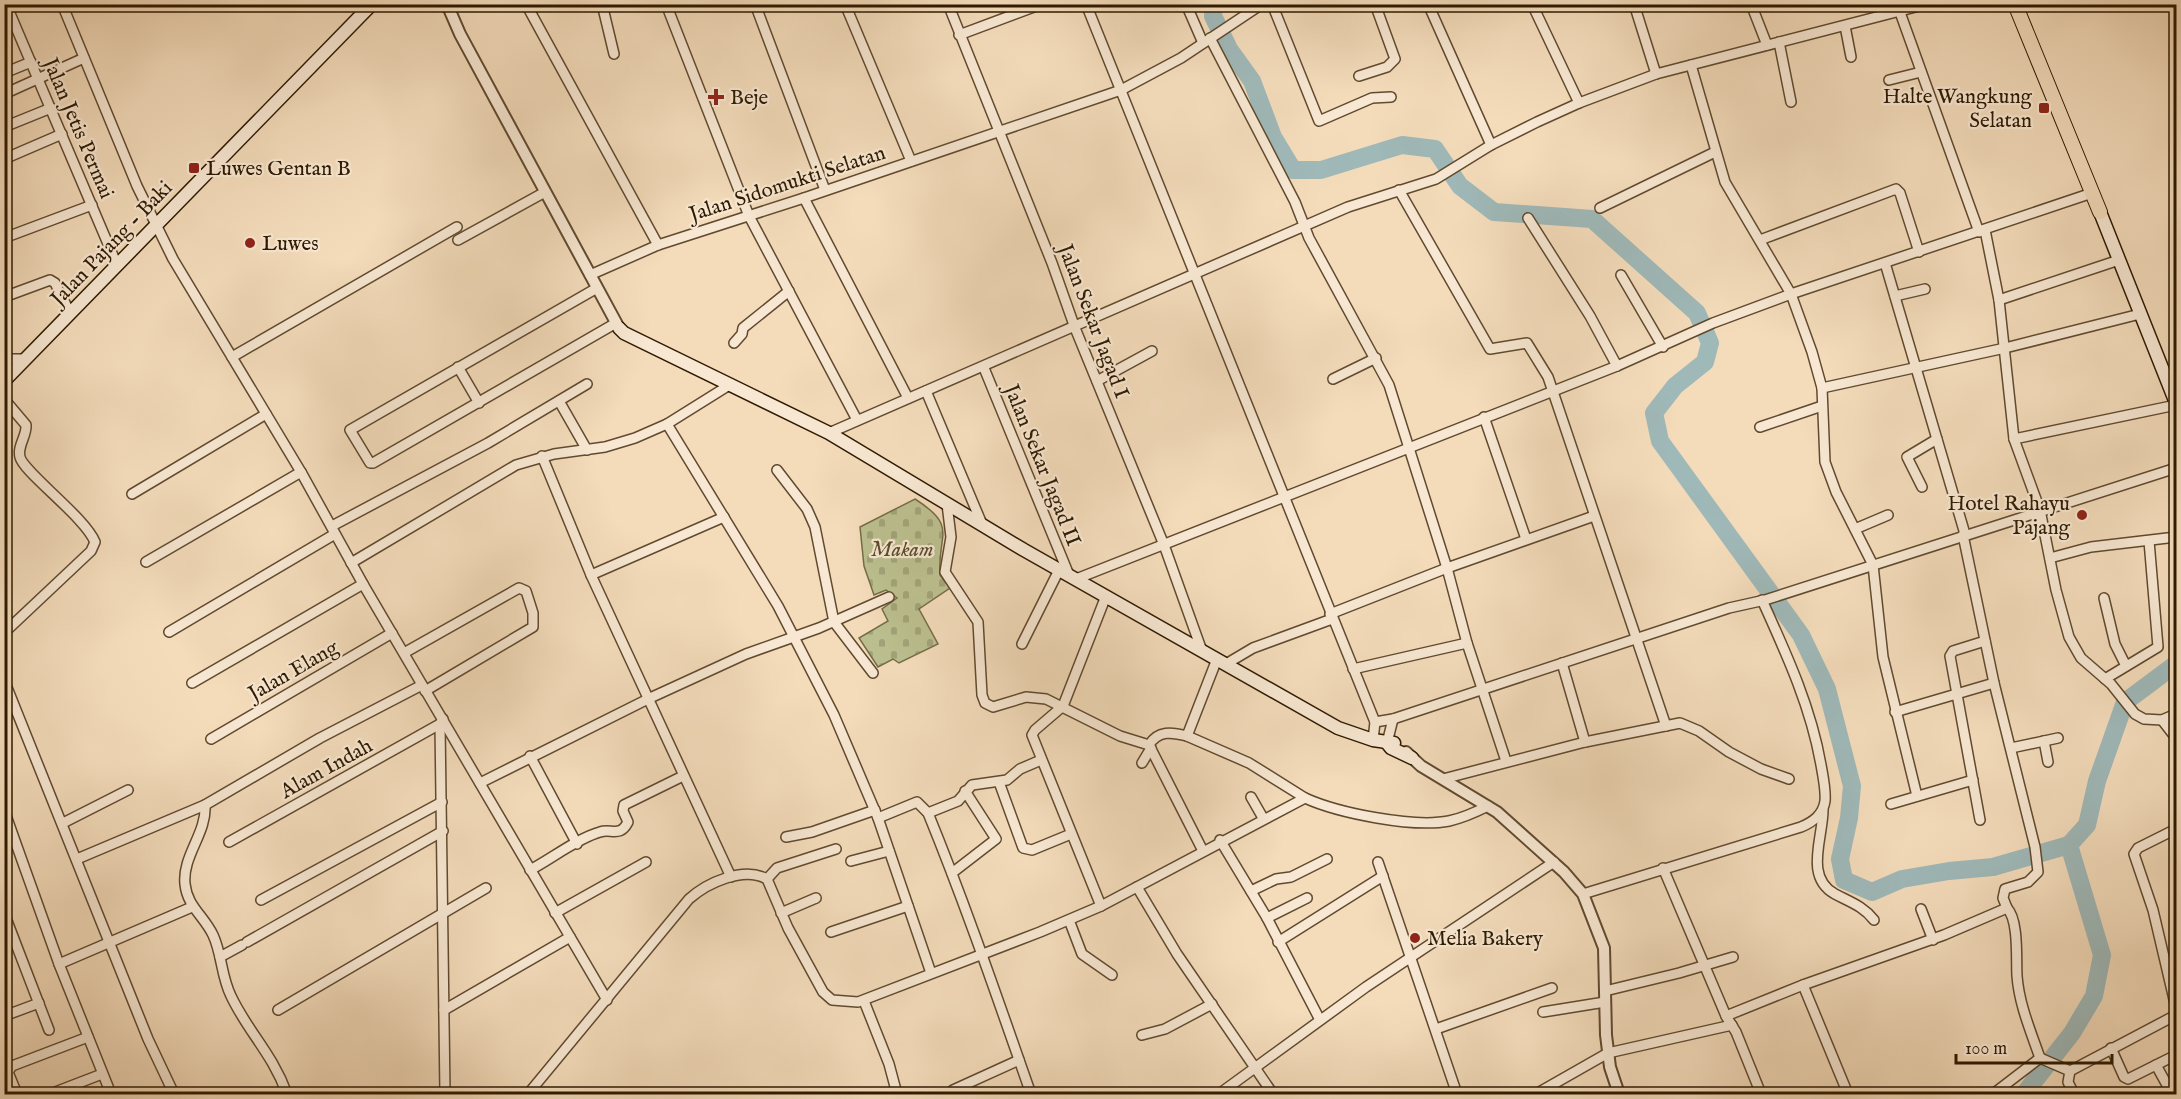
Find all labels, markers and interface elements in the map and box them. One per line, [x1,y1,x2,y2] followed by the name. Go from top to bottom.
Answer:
[35,52,119,203] street label: Jalan Jetis Permai
[1883,84,2033,135] place label: Halte Wangkung Selatan
[730,85,769,112] place label: Beje
[707,88,725,106] marker: Beje
[2037,101,2051,115] marker: Halte Wangkung Selatan
[684,140,889,230] street label: Jalan Sidomukti Selatan
[206,156,351,183] place label: Luwes Gentan B
[187,161,201,175] marker: Luwes Gentan B
[44,176,179,314] street label: Jalan Pajang - Baki
[262,231,319,258] place label: Luwes
[243,236,257,250] marker: Luwes
[1050,239,1134,402] street label: Jalan Sekar Jagad I
[996,379,1086,550] street label: Jalan Sekar Jagad II
[1948,491,2071,542] place label: Hotel Rahayu Pajang
[2075,508,2089,522] marker: Hotel Rahayu Pajang
[871,537,933,564] park label: Makam
[242,634,344,709] street label: Jalan Elang
[275,733,378,806] street label: Alam Indah
[1427,926,1544,953] place label: Melia Bakery
[1408,931,1422,945] marker: Melia Bakery
[1956,1027,2112,1065] scale bar
[1965,1038,2007,1061] text: 100 m

